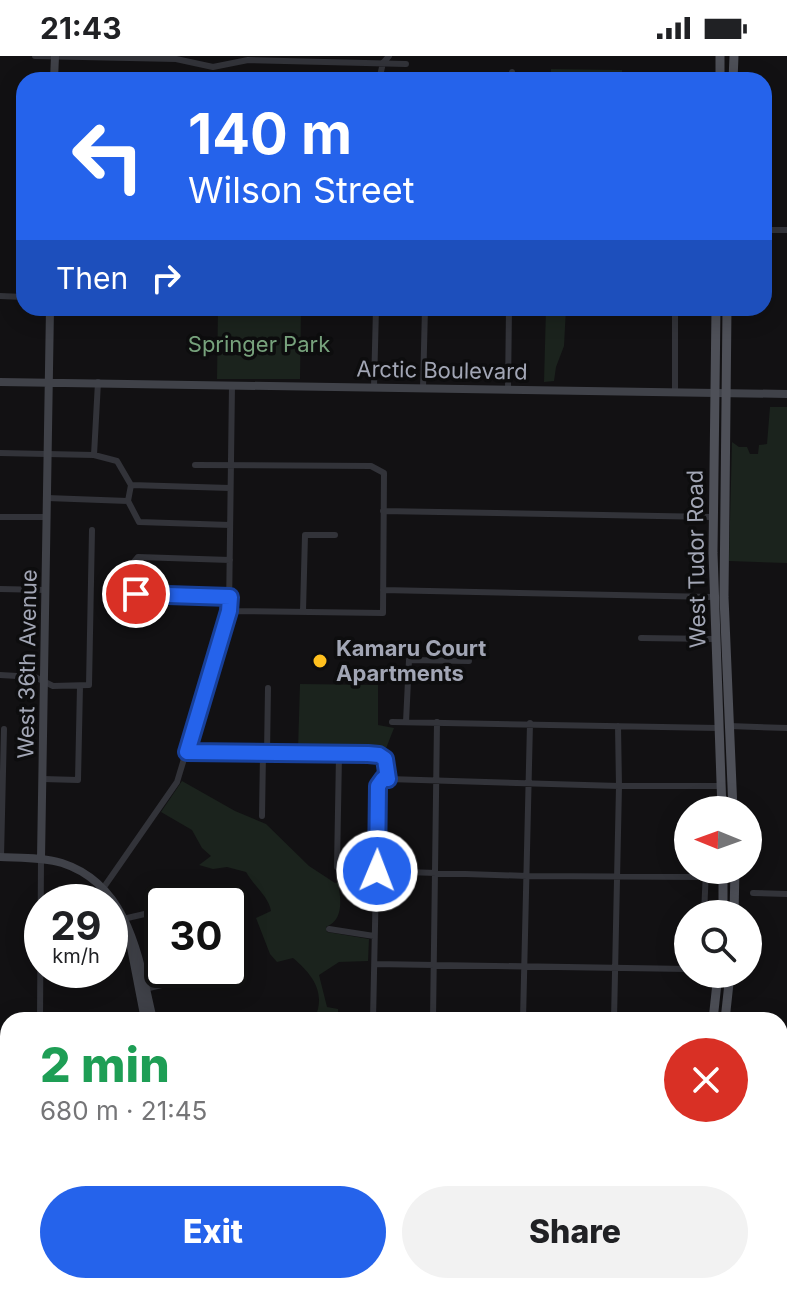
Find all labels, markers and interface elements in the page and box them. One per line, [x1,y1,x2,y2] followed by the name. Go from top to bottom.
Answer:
[40,10,122,46] text: 21:43
[188,100,352,168] text: 140 m
[56,104,160,208] icon: left
[188,168,414,212] text: Wilson Street
[144,256,188,300] icon: right
[56,260,128,296] text: Then
[188,331,330,357] park label: Springer Park
[356,356,528,384] street label: Arctic Boulevard
[681,470,711,648] street label: West Tudor Road
[102,560,170,628] pin
[12,569,42,759] street label: West 36th Avenue
[114,572,158,616] icon: arrive
[336,635,486,686] place label: Kamaru Court Apartments
[311,652,329,670] marker: Kamaru Court Apartments
[674,796,762,884] north arrow
[674,796,762,988] map controls
[335,829,419,913] position arrow
[144,884,248,988] speed limit sign: 30
[674,900,762,988] button: search
[50,901,102,950] text: 29
[52,944,100,968] text: km/h
[40,1035,170,1094] text: 2 min
[664,1038,748,1122] button: close
[40,1095,207,1126] text: 680 m · 21:45
[40,1186,386,1278] button: Exit
[402,1186,748,1278] button: Share

